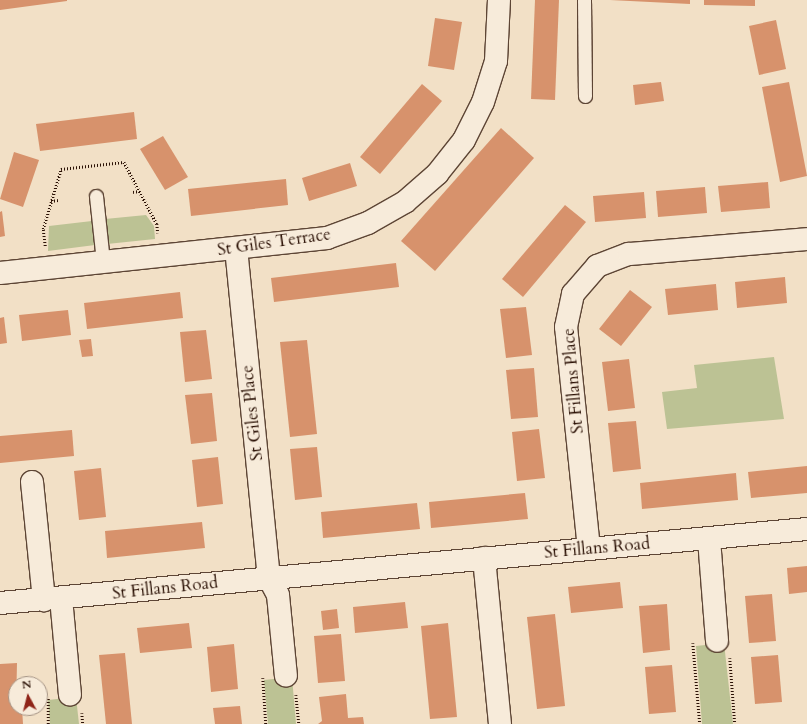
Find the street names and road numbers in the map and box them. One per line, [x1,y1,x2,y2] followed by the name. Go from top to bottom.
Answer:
[216,224,332,260] street label: St Giles Terrace
[558,327,588,435] street label: St Fillans Place
[237,364,267,462] street label: St Giles Place
[543,533,651,563] street label: St Fillans Road
[111,572,219,604] street label: St Fillans Road

